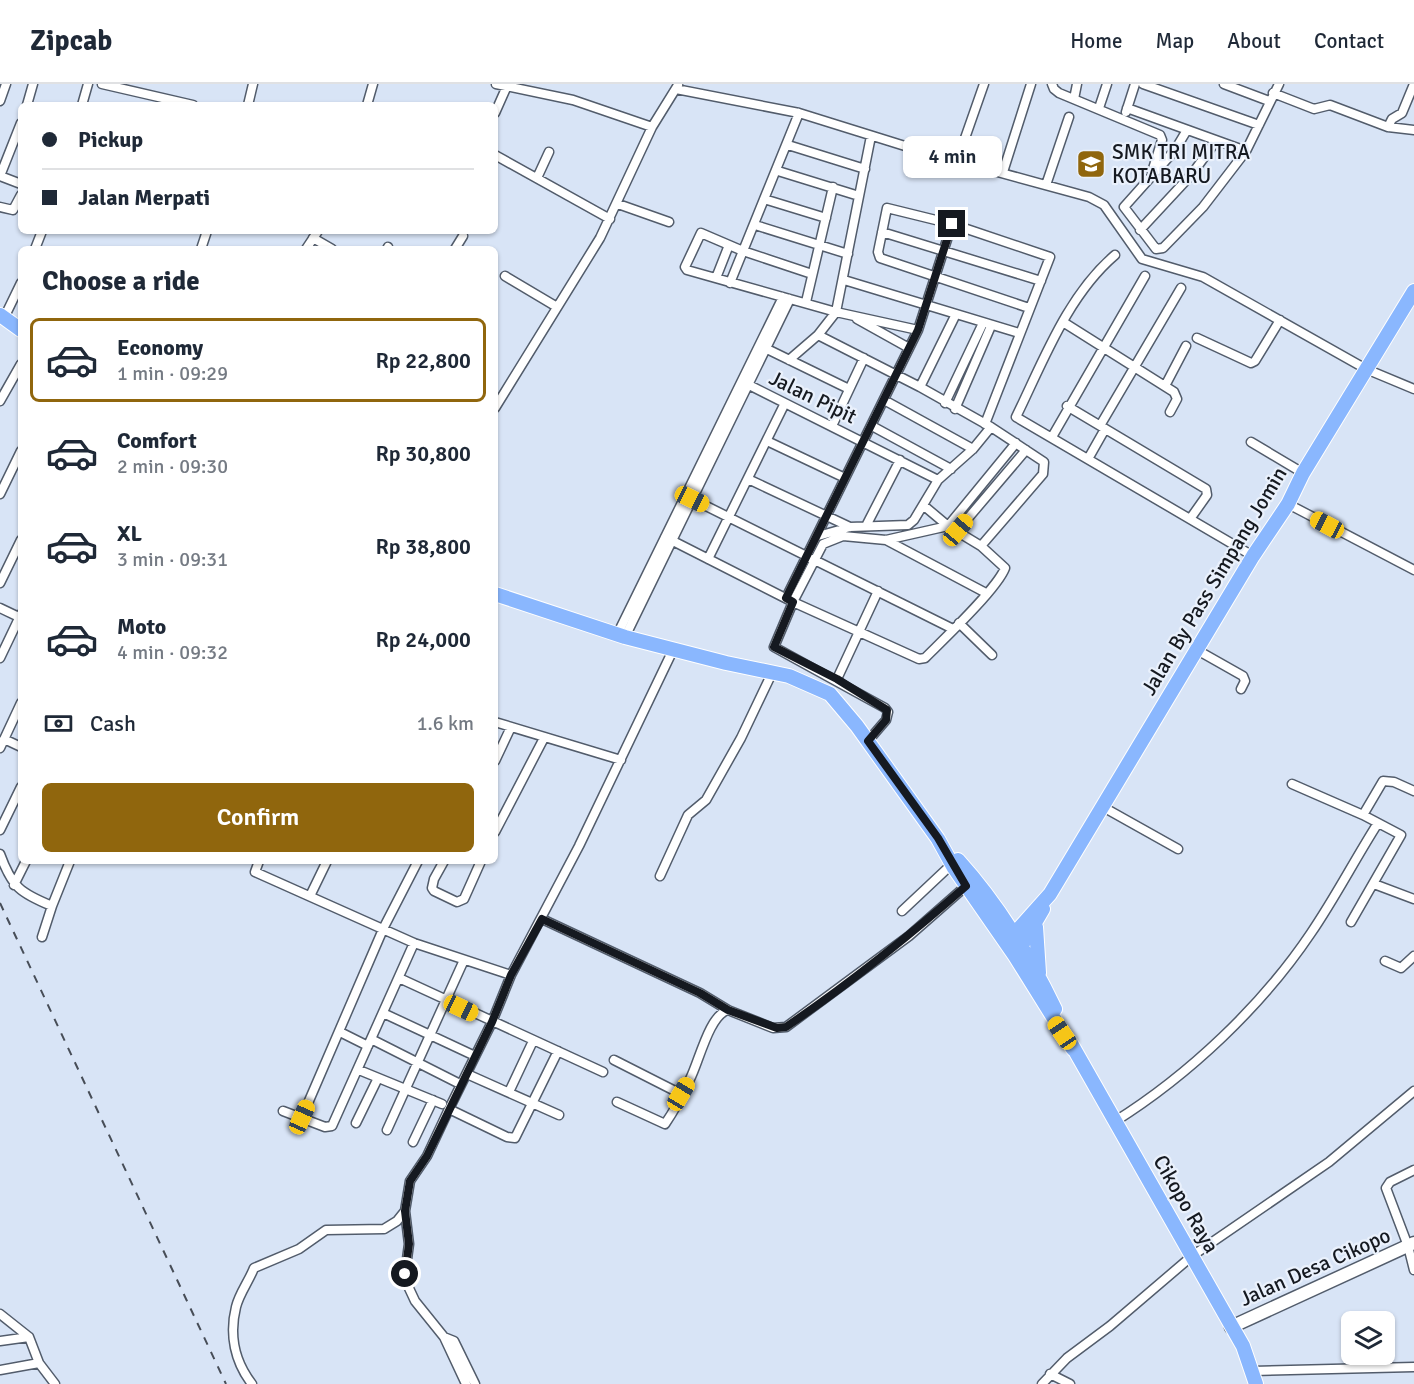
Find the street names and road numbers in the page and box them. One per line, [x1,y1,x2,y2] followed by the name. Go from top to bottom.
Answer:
[765,365,861,429] street label: Jalan Pipit
[1135,462,1293,700] street label: Jalan By Pass Simpang Jomin
[1147,1150,1225,1258] street label: Cikopo Raya
[1236,1222,1394,1312] street label: Jalan Desa Cikopo

